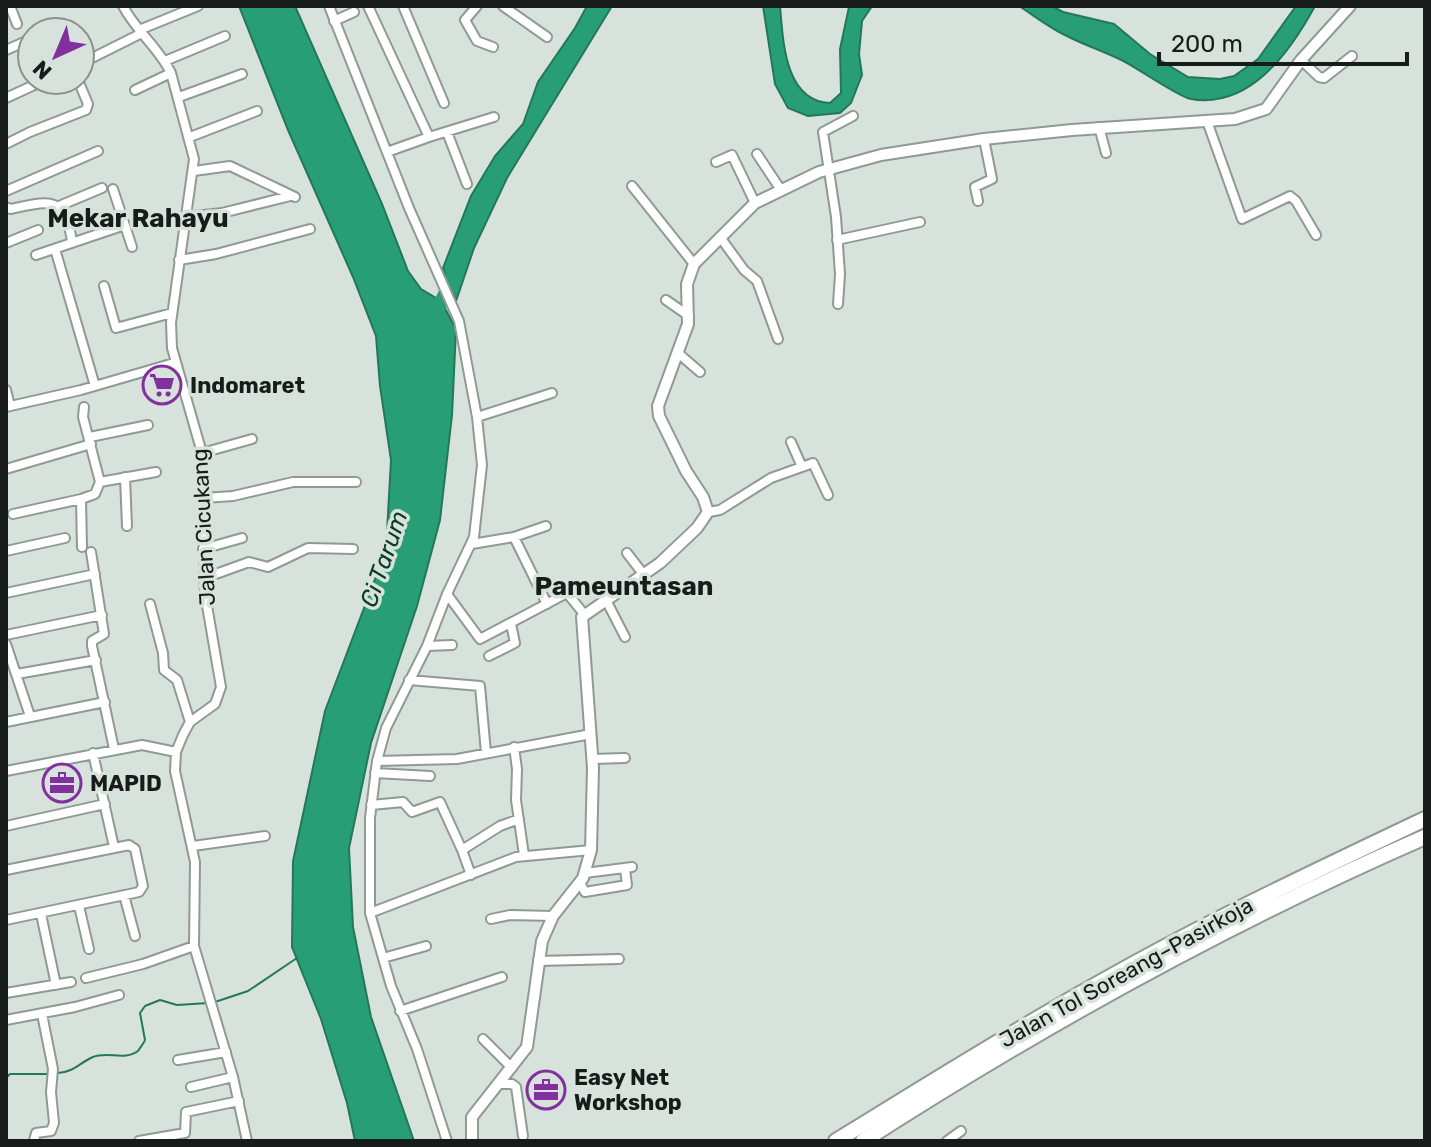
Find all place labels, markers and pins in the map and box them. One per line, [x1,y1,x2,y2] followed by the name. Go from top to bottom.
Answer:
[141,364,183,406] supermarket icon: Indomaret
[190,372,305,399] place label: Indomaret
[41,762,83,804] office icon: MAPID
[90,770,162,797] place label: MAPID
[574,1064,682,1116] place label: Easy Net Workshop
[525,1069,567,1111] office icon: Easy Net Workshop

